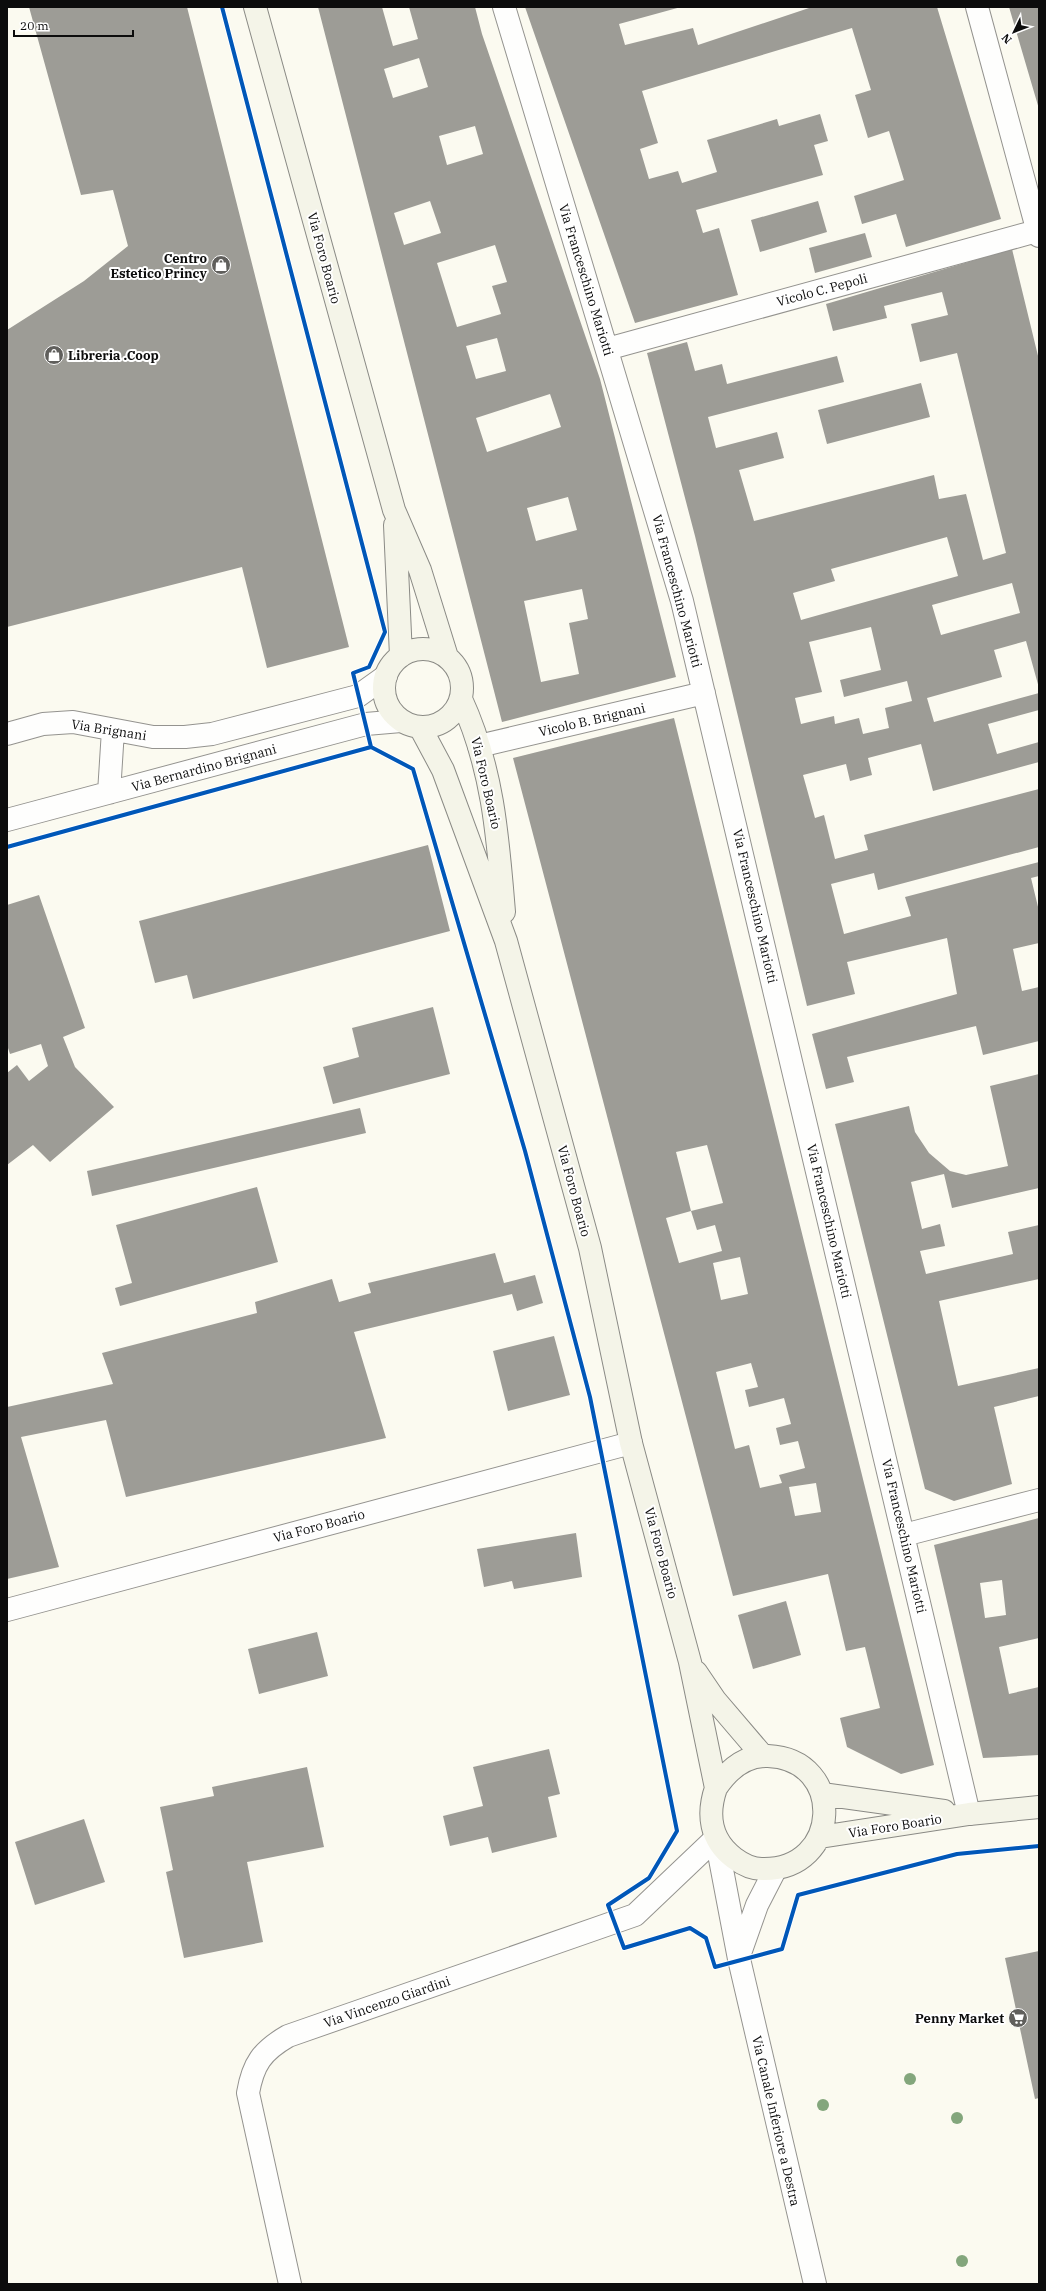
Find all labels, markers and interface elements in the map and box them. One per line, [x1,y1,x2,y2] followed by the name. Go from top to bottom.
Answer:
[14,12,133,38] scale bar
[994,12,1034,52] north arrow
[20,18,49,33] text: 20 m
[998,31,1015,47] text: N
[555,202,617,358] street label: Via Franceschino Mariotti
[304,210,344,306] street label: Via Foro Boario
[110,250,208,282] place label: Centro Estetico Princy
[210,254,232,276] shop icon: Centro Estetico Princy
[775,270,869,310] street label: Vicolo C. Pepoli
[43,344,65,366] shop icon: Libreria .Coop
[68,347,159,364] place label: Libreria .Coop
[648,513,706,669] street label: Via Franceschino Mariotti
[537,699,647,741] street label: Vicolo B. Brignani
[70,716,148,744] street label: Via Brignani
[467,735,505,831] street label: Via Foro Boario
[130,740,278,796] street label: Via Bernardino Brignani
[729,827,781,985] street label: Via Franceschino Mariotti
[803,1142,855,1300] street label: Via Franceschino Mariotti
[554,1143,594,1239] street label: Via Foro Boario
[878,1457,930,1615] street label: Via Franceschino Mariotti
[641,1505,681,1601] street label: Via Foro Boario
[271,1506,367,1546] street label: Via Foro Boario
[847,1810,943,1842] street label: Via Foro Boario
[321,1972,453,2032] street label: Via Vincenzo Giardini
[1007,2007,1029,2029] supermarket icon: Penny Market
[915,2010,1004,2027] place label: Penny Market
[748,2034,804,2208] street label: Via Canale Inferiore a Destra

